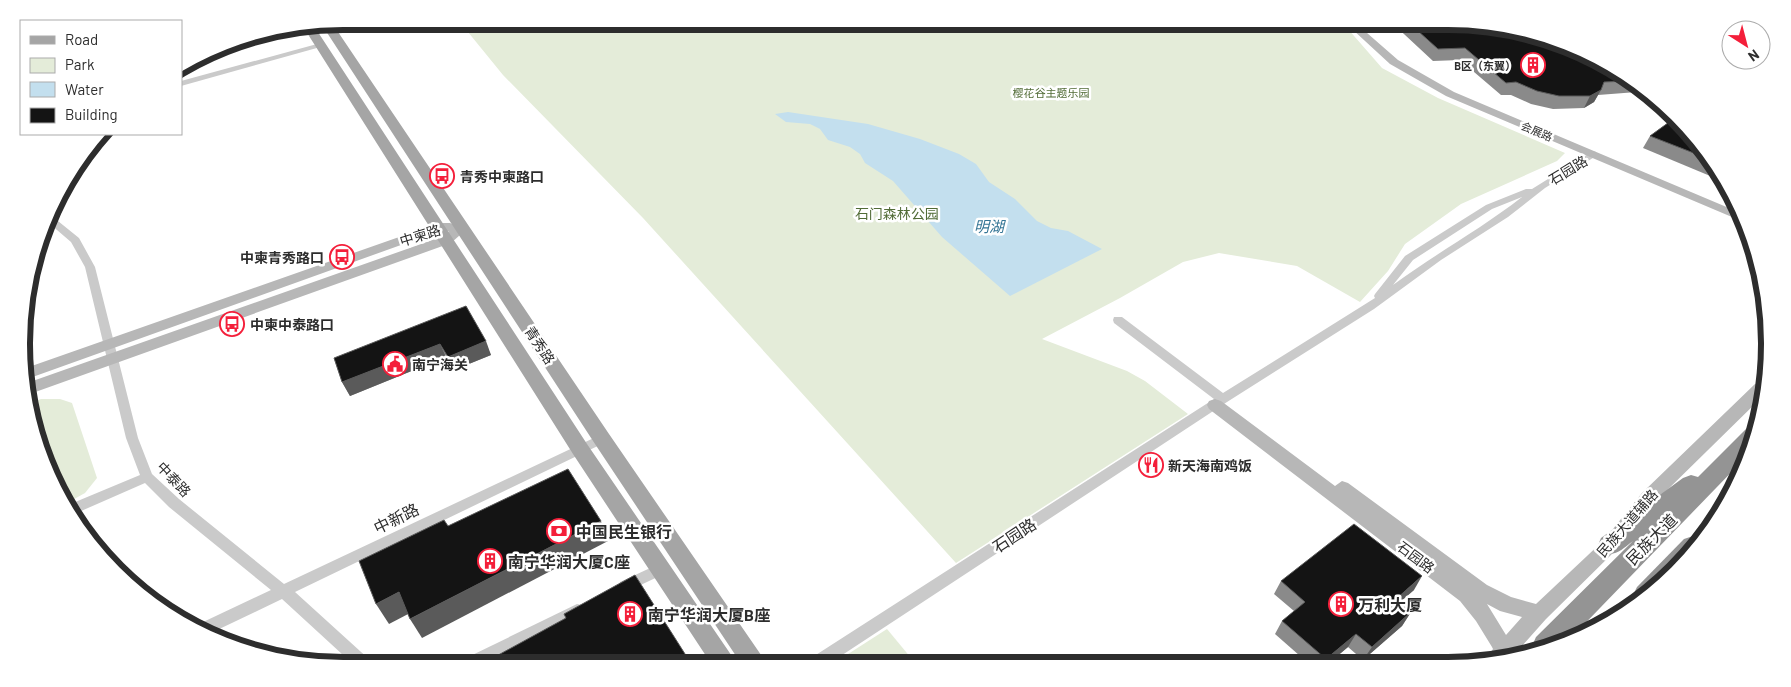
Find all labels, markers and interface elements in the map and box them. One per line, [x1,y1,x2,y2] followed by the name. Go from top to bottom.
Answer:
[20,20,182,135] legend
[1721,20,1771,70] north arrow
[65,30,98,48] text: Road
[1745,46,1763,66] text: N
[1520,52,1546,78] building icon: B区（东翼）
[65,55,95,73] text: Park
[1454,59,1516,72] place label: B区（东翼）
[65,80,104,98] text: Water
[1013,86,1090,99] park label: 樱花谷主题乐园
[65,105,118,123] text: Building
[1519,119,1555,143] street label: 会展路
[1546,152,1590,188] street label: 石园路
[429,163,455,189] bus stop icon: 青秀中柬路口
[460,168,544,185] place label: 青秀中柬路口
[855,205,939,222] park label: 石门森林公园
[974,217,1006,235] water label: 明湖
[397,221,443,249] street label: 中柬路
[329,244,355,270] bus stop icon: 中柬青秀路口
[240,249,324,266] place label: 中柬青秀路口
[219,311,245,337] bus stop icon: 中柬中泰路口
[250,316,334,333] place label: 中柬中泰路口
[521,323,559,367] street label: 青秀路
[382,351,408,377] public building icon: 南宁海关
[412,356,468,373] place label: 南宁海关
[1138,452,1164,478] restaurant icon: 新天海南鸡饭
[1168,457,1252,474] place label: 新天海南鸡饭
[153,458,195,500] street label: 中泰路
[1593,486,1661,560] street label: 民族大道辅路
[370,499,422,537] street label: 中新路
[1622,510,1680,568] street label: 民族大道
[989,514,1039,556] street label: 石园路
[546,518,572,544] bank icon: 中国民生银行
[576,522,672,541] place label: 中国民生银行
[1394,538,1438,576] street label: 石园路
[477,548,503,574] building icon: 南宁华润大厦C座
[508,552,630,571] place label: 南宁华润大厦C座
[1328,591,1354,617] building icon: 万利大厦
[1358,595,1422,614] place label: 万利大厦
[617,601,643,627] building icon: 南宁华润大厦B座
[648,605,770,624] place label: 南宁华润大厦B座

